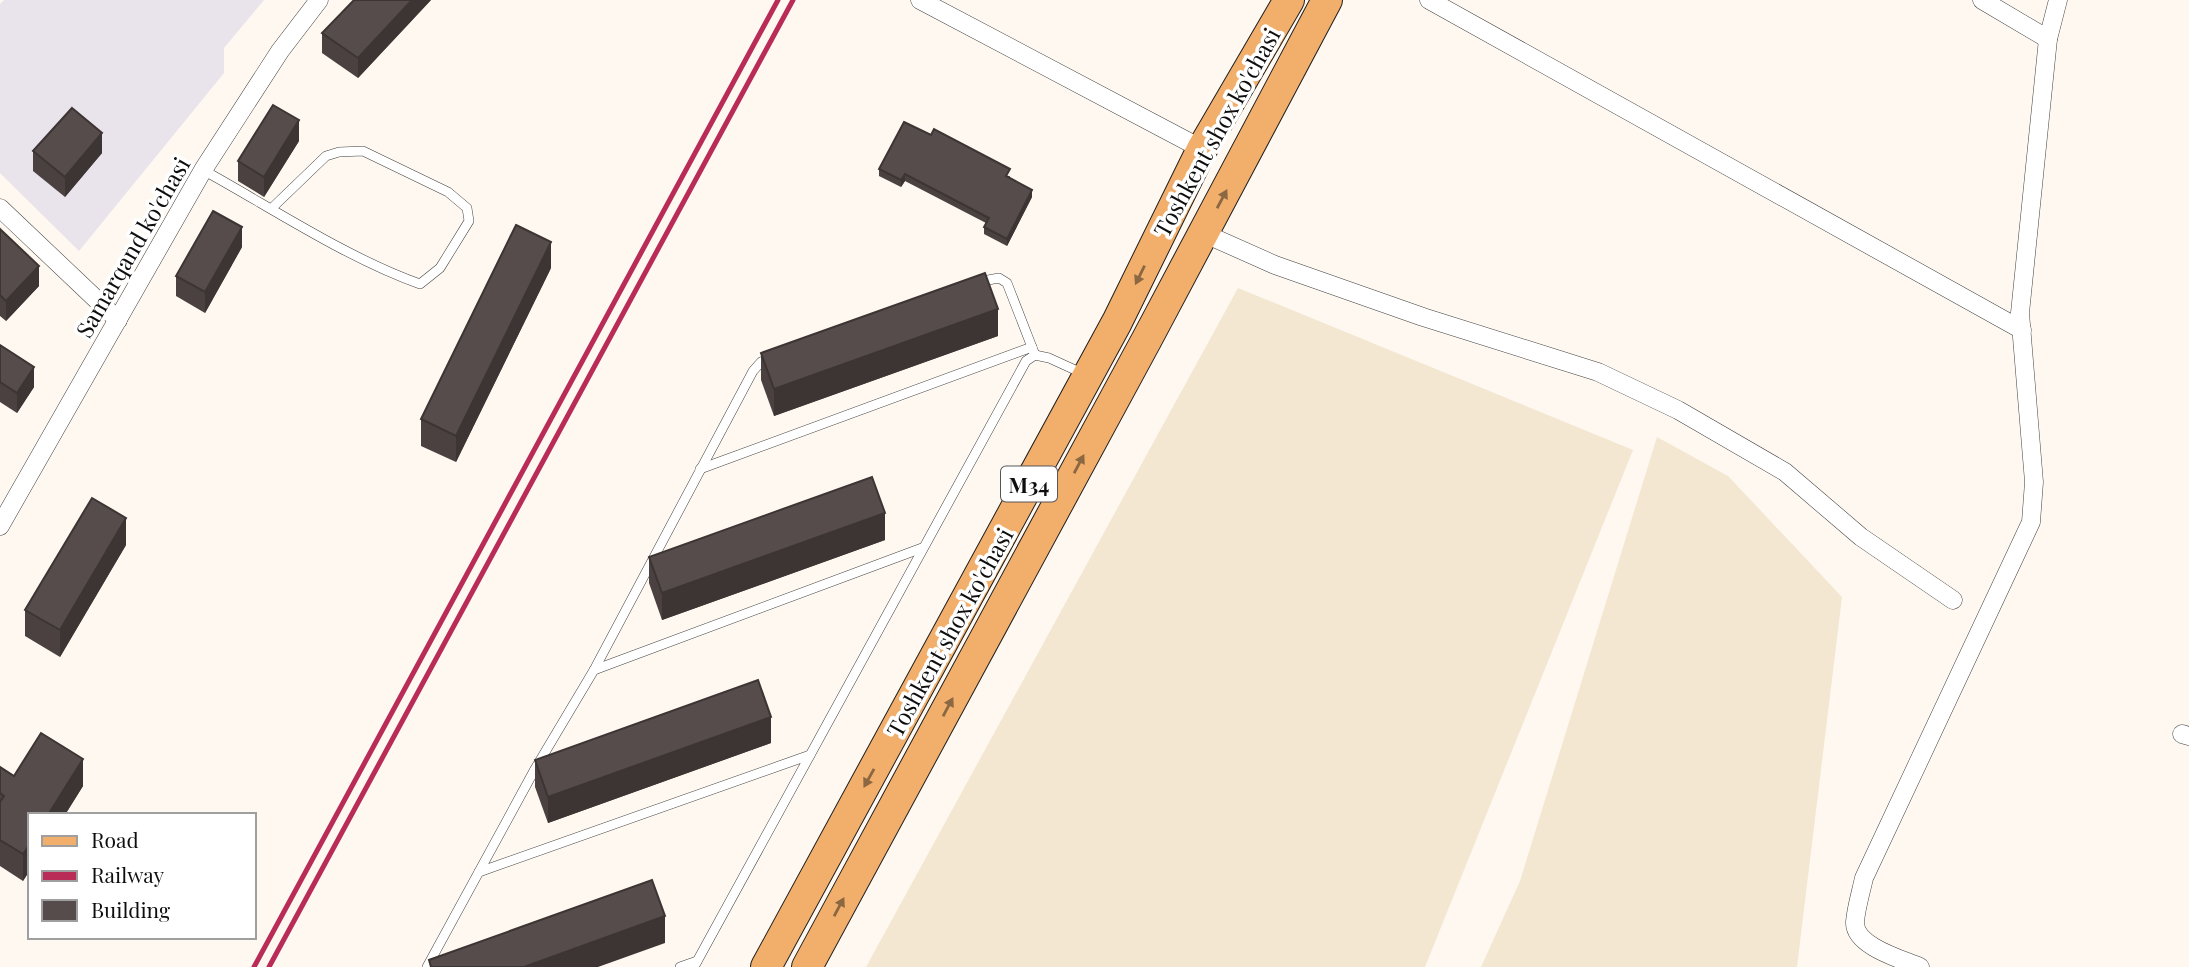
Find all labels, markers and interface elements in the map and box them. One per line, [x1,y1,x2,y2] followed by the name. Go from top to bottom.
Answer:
[1146,22,1287,242] street label: Toshkent shox ko'chasi
[68,151,196,343] street label: Samarqand ko'chasi
[1215,188,1227,208] one-way arrow
[1134,265,1145,285] one-way arrow
[1074,454,1085,474] one-way arrow
[1001,466,1057,502] road number: M34
[879,522,1020,742] street label: Toshkent shox ko'chasi
[942,697,954,717] one-way arrow
[863,768,875,787] one-way arrow
[28,813,256,939] legend
[91,825,139,853] text: Road
[91,860,165,888] text: Railway
[91,895,170,923] text: Building
[833,897,845,917] one-way arrow

